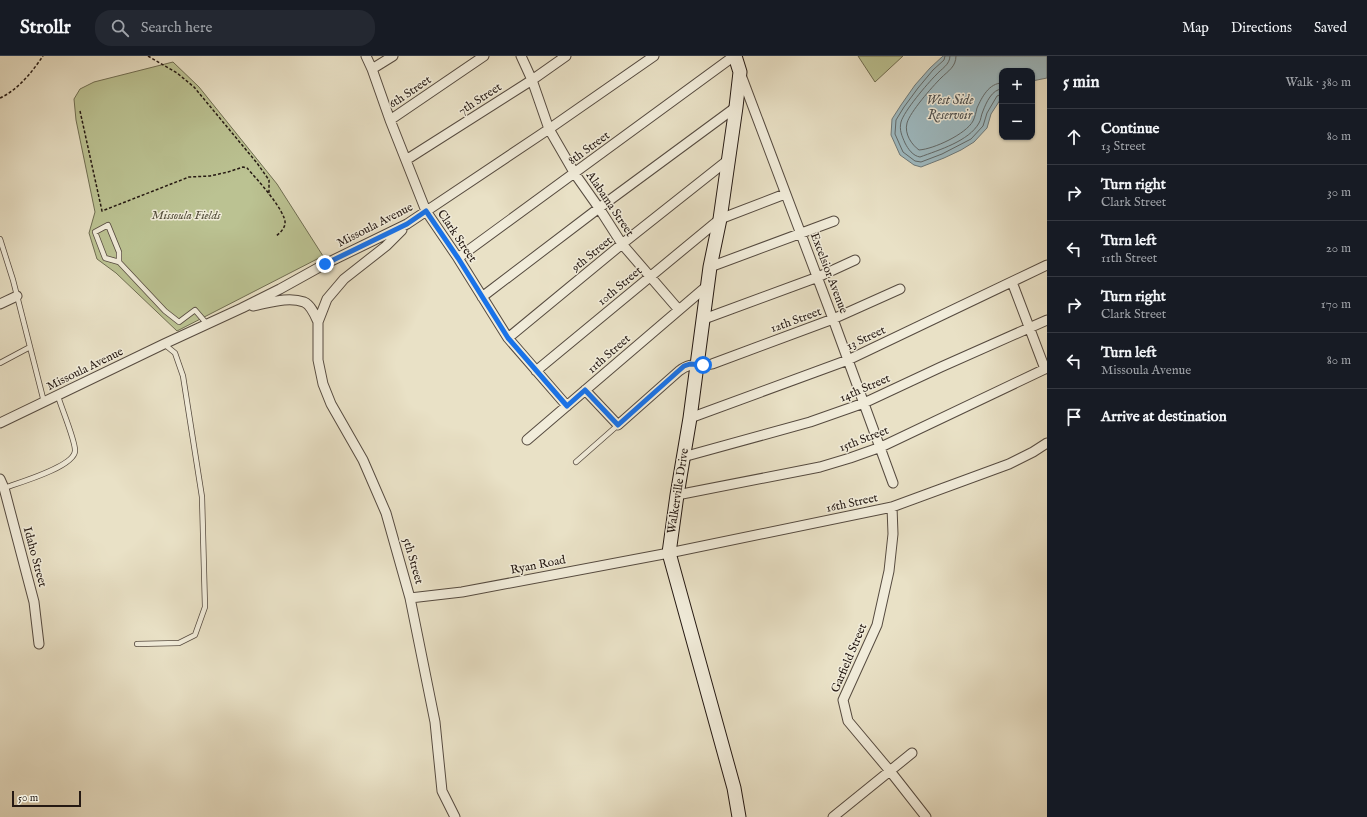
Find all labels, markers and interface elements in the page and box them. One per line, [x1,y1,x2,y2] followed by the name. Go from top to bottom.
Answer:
[95,10,375,46] search box
[20,16,71,40] text: Strollr
[109,17,131,39] icon: search
[141,18,212,37] text: Search here
[1182,19,1209,37] text: Map
[1231,19,1292,37] text: Directions
[1314,19,1347,37] text: Saved
[999,68,1035,140] map controls
[999,68,1035,104] button: +
[386,72,434,112] street label: 6th Street
[1063,72,1100,93] text: 5 min
[1286,74,1351,91] text: Walk · 380 m
[456,79,504,119] street label: 7th Street
[926,92,974,124] water label: West Side Reservoir
[999,104,1035,140] button: −
[1101,119,1159,138] text: Continue
[1063,126,1085,148] icon: ahead
[565,128,613,168] street label: 8th Street
[1327,128,1351,145] text: 80 m
[1101,138,1146,155] text: 13 Street
[582,168,637,239] street label: Alabama Street
[1101,175,1166,194] text: Turn right
[1063,182,1085,204] icon: right
[1327,184,1351,201] text: 30 m
[1101,194,1166,211] text: Clark Street
[334,199,416,251] street label: Missoula Avenue
[434,207,480,265] street label: Clark Street
[152,208,221,223] park label: Missoula Fields
[807,230,851,316] street label: Excelsior Avenue
[1101,231,1157,250] text: Turn left
[568,233,615,276] street label: 9th Street
[1063,238,1085,260] icon: left
[1326,240,1351,257] text: 20 m
[1101,250,1157,267] text: 11th Street
[316,255,334,273] route end
[595,263,645,309] street label: 10th Street
[1101,287,1166,306] text: Turn right
[1063,294,1085,316] icon: right
[1321,296,1351,313] text: 170 m
[769,304,823,336] street label: 12th Street
[1101,306,1166,323] text: Clark Street
[844,322,888,354] street label: 13 Street
[584,331,634,377] street label: 11th Street
[1101,343,1157,362] text: Turn left
[44,344,126,394] street label: Missoula Avenue
[1063,350,1085,372] icon: left
[1327,352,1351,369] text: 80 m
[694,356,712,374] route start
[1101,362,1191,379] text: Missoula Avenue
[838,371,892,405] street label: 14th Street
[1063,406,1085,428] icon: arrive
[1101,407,1227,426] text: Arrive at destination
[837,423,891,455] street label: 15th Street
[664,447,692,535] street label: Walkerville Drive
[825,490,879,516] street label: 16th Street
[20,525,50,589] street label: Idaho Street
[399,536,427,586] street label: 5th Street
[509,552,567,578] street label: Ryan Road
[828,621,870,695] street label: Garfield Street
[12,789,81,808] scale bar
[18,791,38,805] text: 50 m

